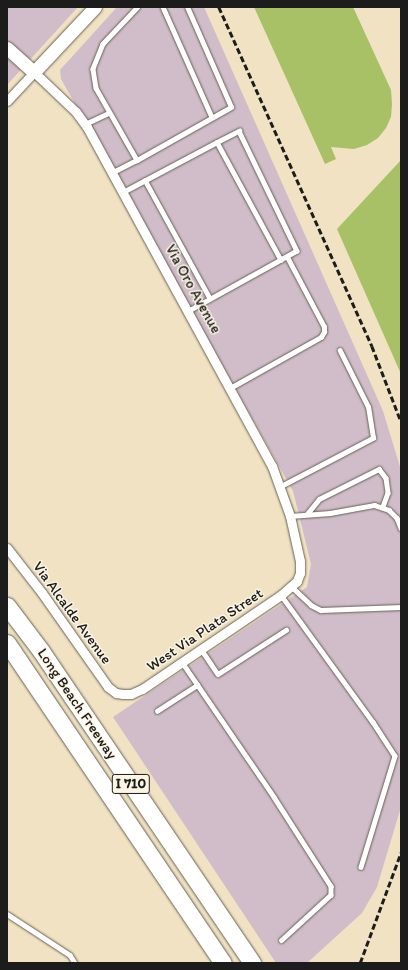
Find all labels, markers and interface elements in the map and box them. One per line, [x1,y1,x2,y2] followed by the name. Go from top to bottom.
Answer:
[161,242,225,336] street label: Via Oro Avenue
[29,558,115,668] street label: Via Alcalde Avenue
[144,585,266,675] street label: West Via Plata Street
[33,645,121,763] street label: Long Beach Freeway
[111,772,151,796] road number: I 710

